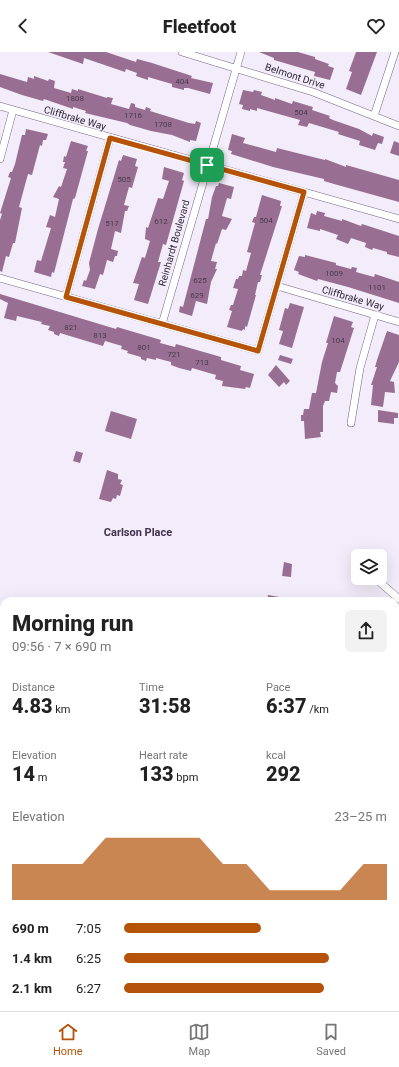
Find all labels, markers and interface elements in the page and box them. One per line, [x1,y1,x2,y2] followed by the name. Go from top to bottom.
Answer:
[12,15,34,37] icon: back
[365,15,387,37] icon: heart
[163,16,236,37] text: Fleetfoot
[264,61,326,91] street label: Belmont Drive
[175,77,189,86] house number: 404
[66,94,84,103] house number: 1808
[43,104,108,132] street label: Cliffbrake Way
[294,108,308,117] house number: 504
[124,111,142,120] house number: 1716
[154,120,172,129] house number: 1708
[190,148,224,182] pin
[196,154,218,176] icon: arrive
[117,175,131,184] house number: 505
[156,199,192,287] street label: Reinhardt Boulevard
[259,216,273,225] house number: 504
[154,217,168,226] house number: 612
[105,219,119,228] house number: 517
[325,269,343,278] house number: 1009
[193,276,207,285] house number: 625
[368,283,386,292] house number: 1101
[321,284,386,312] street label: Cliffbrake Way
[190,291,204,300] house number: 629
[64,323,78,332] house number: 821
[93,331,107,340] house number: 813
[331,336,345,345] house number: 104
[137,343,151,352] house number: 801
[167,350,181,359] house number: 721
[195,358,209,367] house number: 713
[104,526,172,539] district label: Carlson Place
[351,549,387,585] map controls
[351,549,387,585] button: layers
[345,610,387,652] button: share
[12,611,134,636] text: Morning run
[12,639,111,654] text: 09:56 · 7 × 690 m
[12,681,55,694] text: Distance
[139,681,164,694] text: Time
[266,681,290,694] text: Pace
[12,694,53,718] text: 4.83
[139,694,191,718] text: 31:58
[266,694,306,718] text: 6:37
[53,703,70,716] text: km
[306,703,329,716] text: /km
[12,749,57,762] text: Elevation
[139,749,188,762] text: Heart rate
[266,749,286,762] text: kcal
[12,762,35,786] text: 14
[139,762,174,786] text: 133
[266,762,301,786] text: 292
[35,771,47,784] text: m
[174,771,198,784] text: bpm
[12,809,65,824] text: Elevation
[335,809,387,824] text: 23–25 m
[12,921,49,936] text: 690 m
[76,921,101,936] text: 7:05
[12,951,52,966] text: 1.4 km
[76,951,101,966] text: 6:25
[12,981,52,996] text: 2.1 km
[76,981,101,996] text: 6:27
[53,1021,83,1058] tab: Home
[188,1021,210,1058] tab: Map
[316,1021,346,1058] tab: Saved

